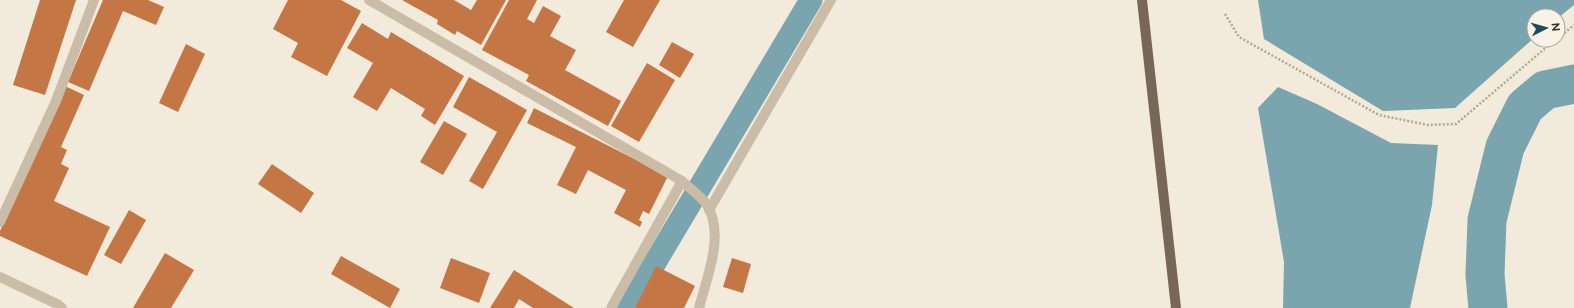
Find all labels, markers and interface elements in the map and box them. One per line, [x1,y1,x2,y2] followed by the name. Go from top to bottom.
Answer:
[1526,8,1566,48] north arrow
[1549,22,1562,32] text: N

